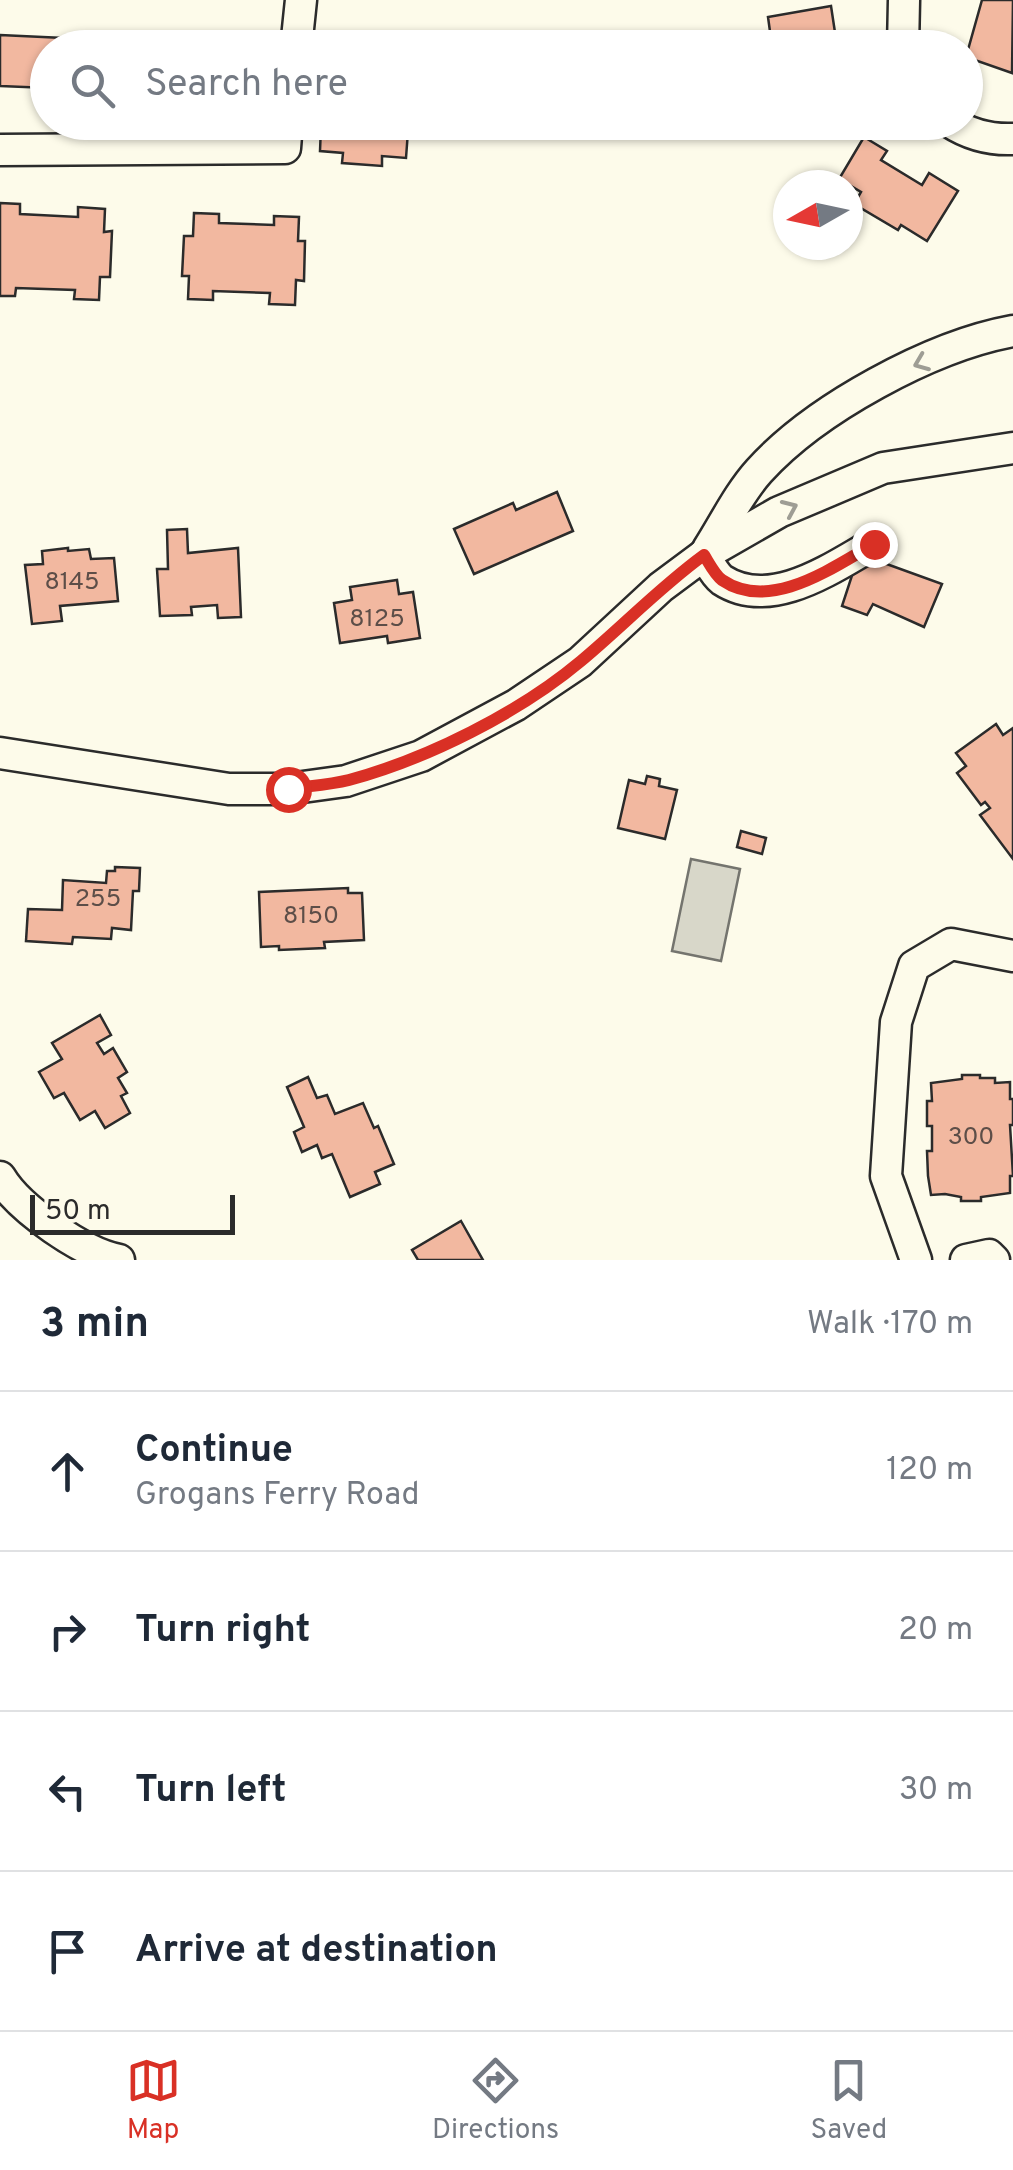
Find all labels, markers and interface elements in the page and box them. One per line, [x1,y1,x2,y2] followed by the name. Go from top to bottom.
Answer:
[30,30,983,140] search box
[65,58,120,113] icon: search
[145,61,348,110] text: Search here
[773,170,863,260] north arrow
[914,352,931,372] one-way arrow
[780,500,798,520] one-way arrow
[852,522,898,568] route end
[44,567,100,599] house number: 8145
[349,604,405,636] house number: 8125
[266,767,312,813] route start
[75,884,121,916] house number: 255
[283,901,339,933] house number: 8150
[948,1122,994,1154] house number: 300
[30,1190,235,1234] scale bar
[45,1194,111,1230] text: 50 m
[40,1299,149,1352] text: 3 min
[807,1305,973,1345] text: Walk · 170 m
[135,1427,293,1476] text: Continue
[40,1444,95,1499] icon: ahead
[886,1451,973,1491] text: 120 m
[135,1476,420,1516] text: Grogans Ferry Road
[40,1604,95,1659] icon: right
[135,1607,310,1656] text: Turn right
[898,1611,973,1651] text: 20 m
[40,1764,95,1819] icon: left
[135,1767,287,1816] text: Turn left
[899,1771,973,1811] text: 30 m
[40,1924,95,1979] icon: arrive
[135,1927,498,1976] text: Arrive at destination
[126,2053,181,2149] tab: Map
[432,2053,559,2149] tab: Directions
[810,2053,887,2149] tab: Saved

